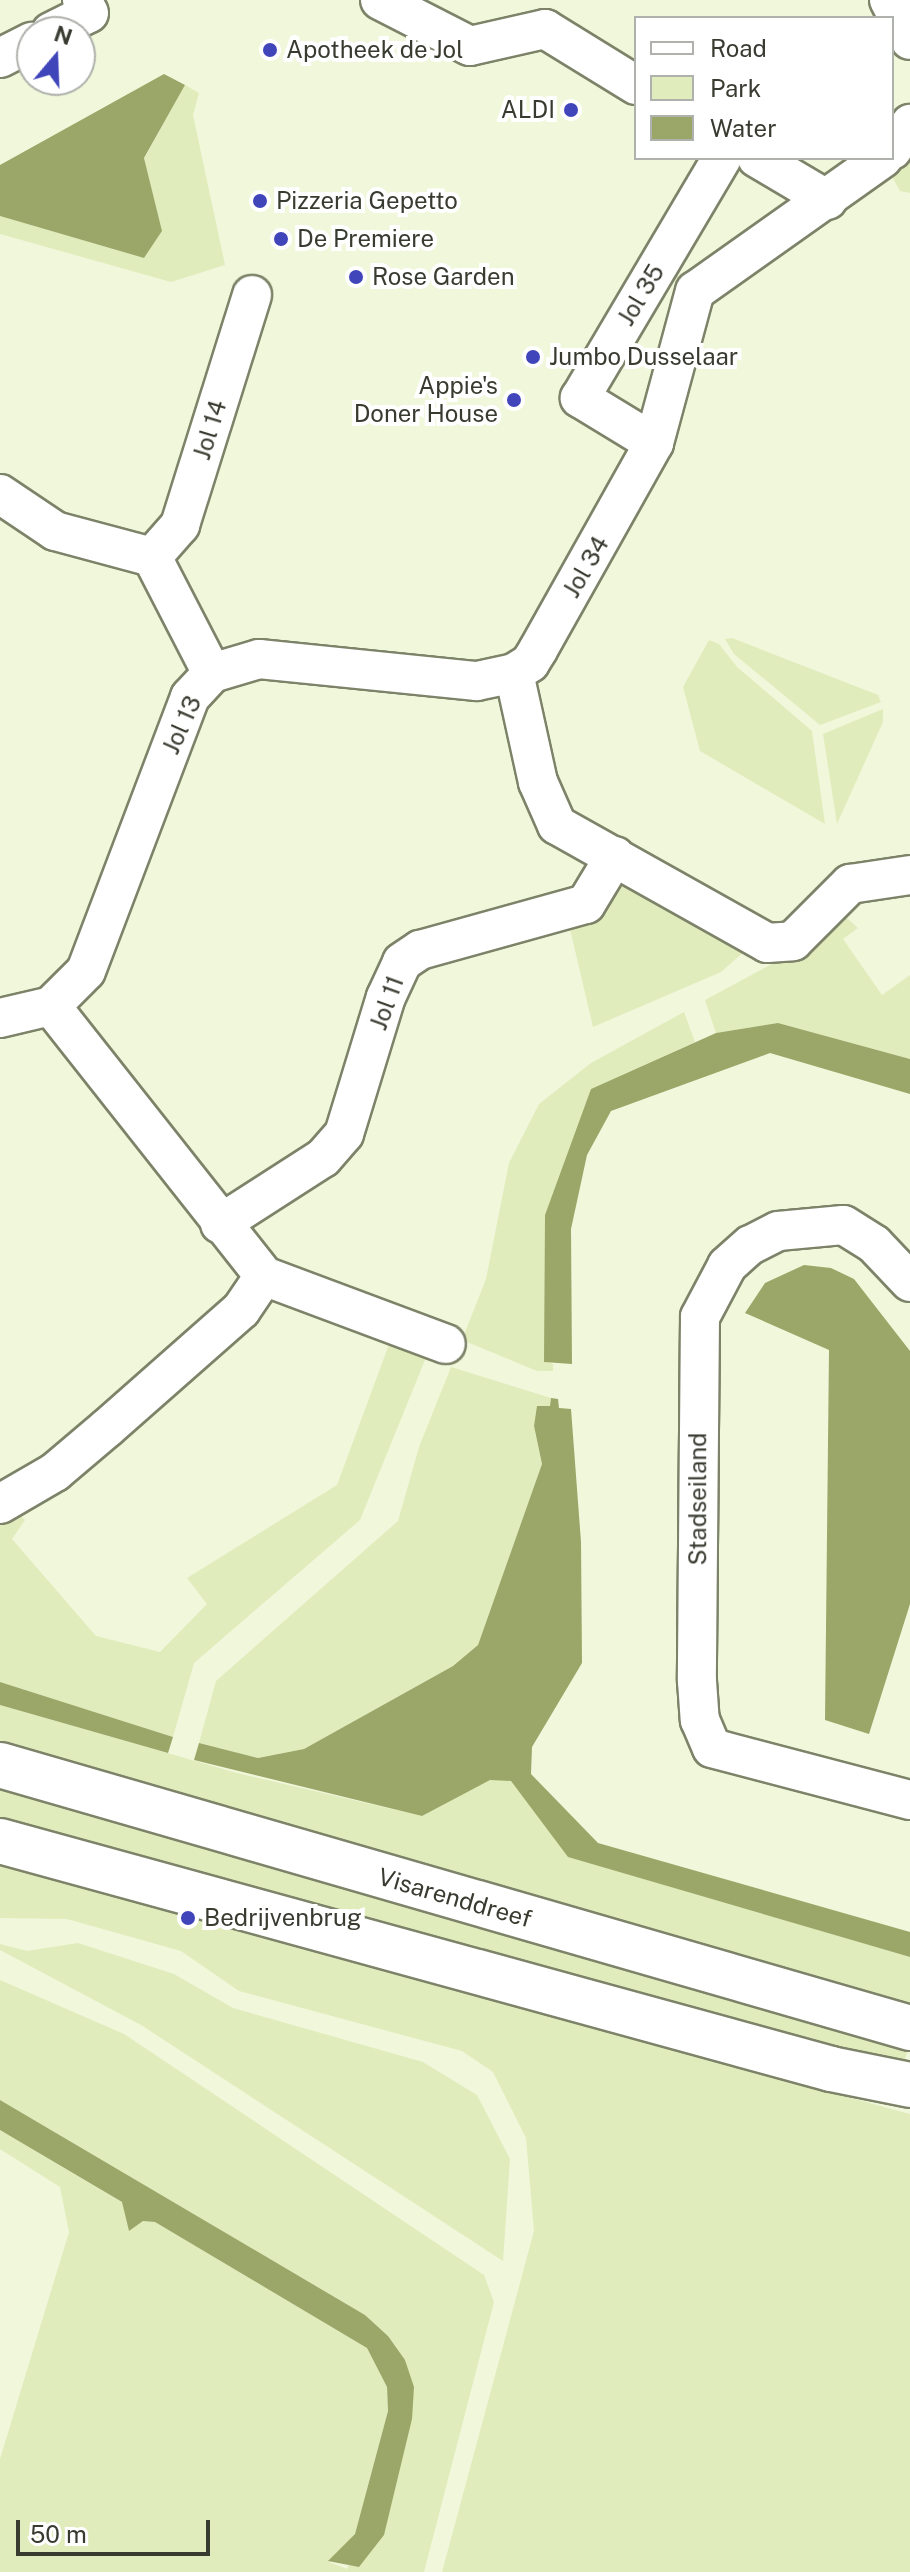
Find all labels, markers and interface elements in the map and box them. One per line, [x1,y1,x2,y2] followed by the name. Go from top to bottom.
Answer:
[16,16,96,96] north arrow
[634,16,894,160] legend
[51,20,76,50] text: N
[710,34,767,62] text: Road
[286,36,464,64] place label: Apotheek de Jol
[261,41,279,59] marker: Apotheek de Jol
[710,74,761,102] text: Park
[501,96,555,124] place label: ALDI
[562,101,580,119] marker: ALDI
[710,114,777,142] text: Water
[276,187,458,215] place label: Pizzeria Gepetto
[251,192,269,210] marker: Pizzeria Gepetto
[297,225,434,253] place label: De Premiere
[272,230,290,248] marker: De Premiere
[612,259,670,331] street label: Jol 35
[372,263,515,291] place label: Rose Garden
[347,268,365,286] marker: Rose Garden
[549,343,738,371] place label: Jumbo Dusselaar
[524,348,542,366] marker: Jumbo Dusselaar
[354,372,498,428] place label: Appie's Doner House
[505,391,523,409] marker: Appie's Doner House
[187,397,233,463] street label: Jol 14
[557,531,615,603] street label: Jol 34
[156,691,208,759] street label: Jol 13
[364,972,410,1034] street label: Jol 11
[684,1433,712,1565] street label: Stadseiland
[375,1862,535,1934] street label: Visarenddreef
[204,1904,362,1932] place label: Bedrijvenbrug
[179,1909,197,1927] marker: Bedrijvenbrug
[20,2504,214,2554] scale bar
[30,2520,87,2548] text: 50 m

